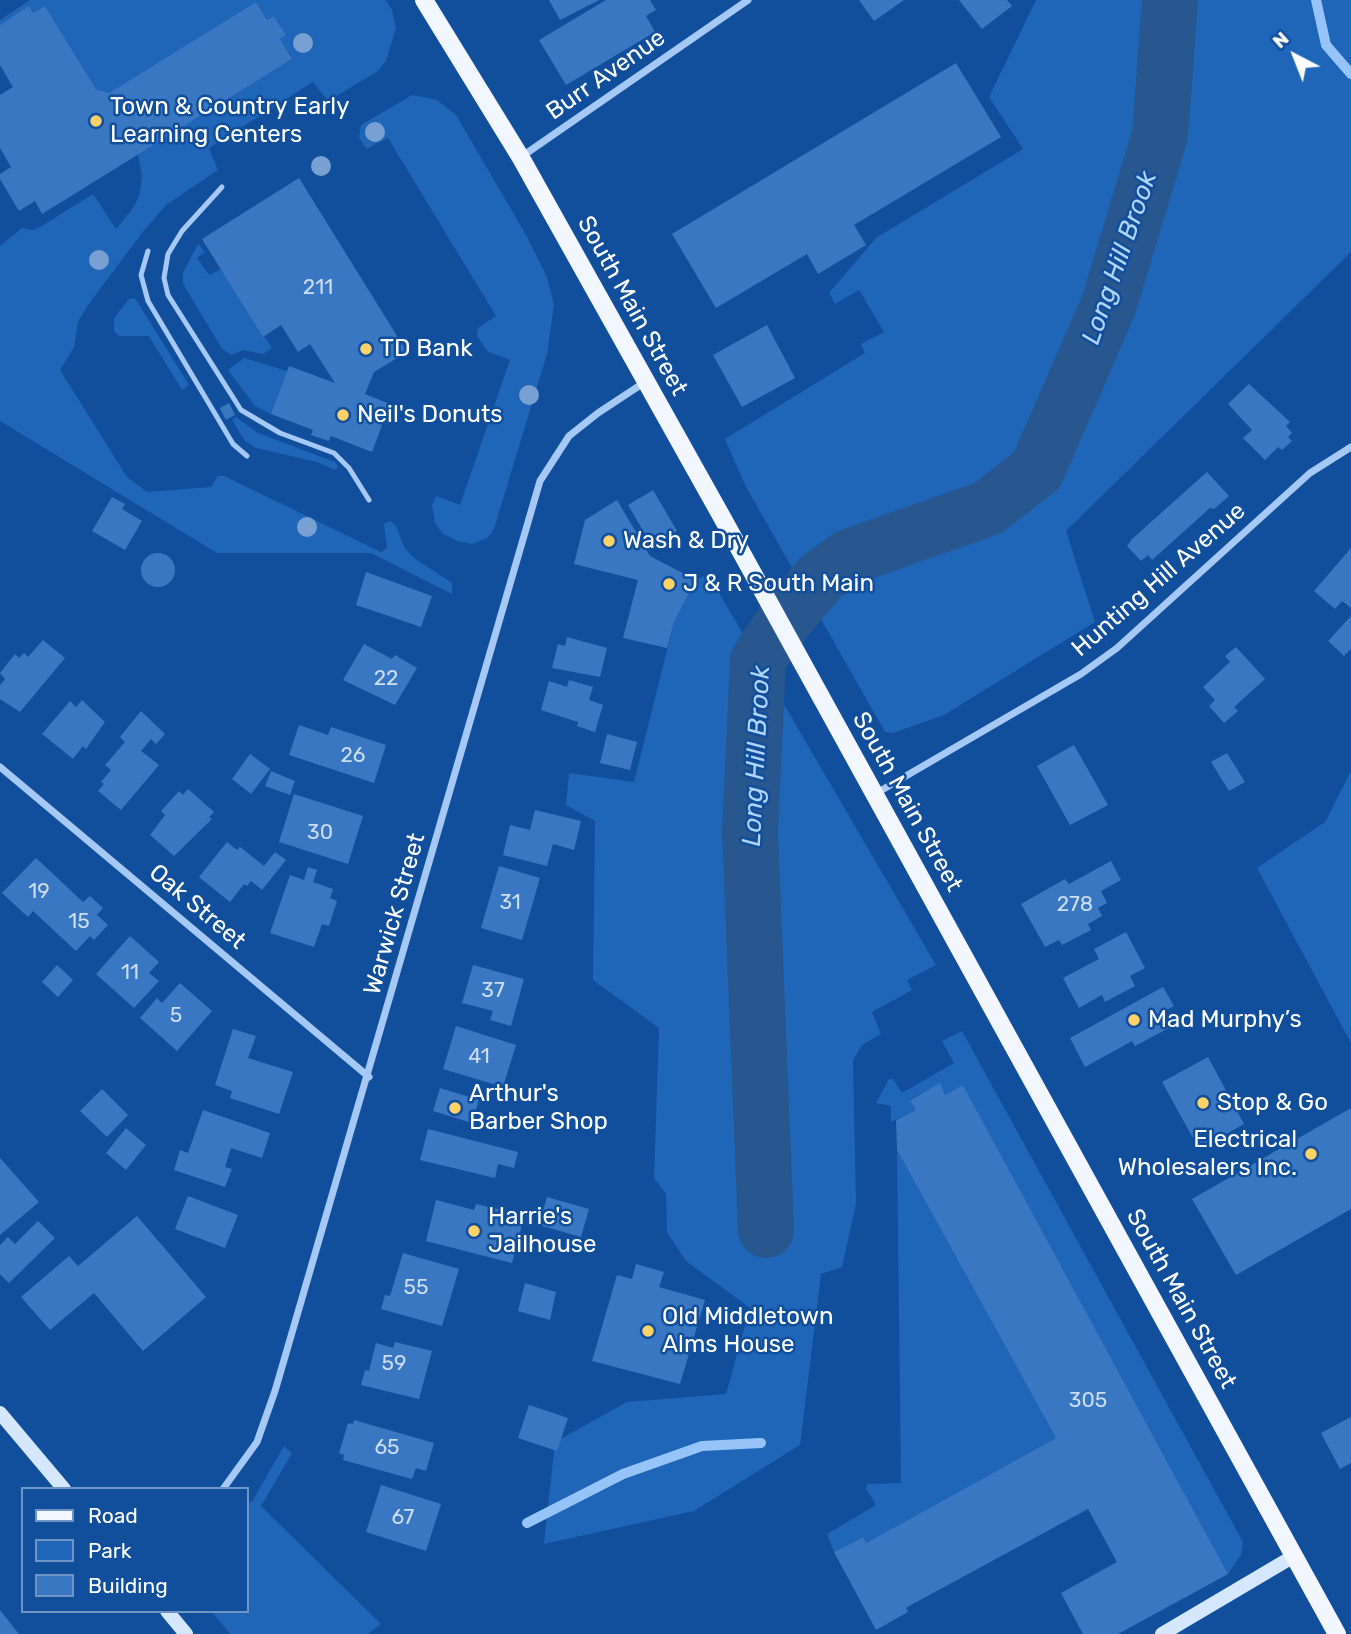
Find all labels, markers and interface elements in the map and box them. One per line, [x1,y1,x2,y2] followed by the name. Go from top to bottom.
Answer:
[1260,21,1330,91] north arrow
[541,23,671,127] street label: Burr Avenue
[1268,27,1293,53] text: N
[110,93,349,149] place label: Town & Country Early Learning Centers
[88,113,104,129] marker: Town & Country Early Learning Centers
[1076,167,1164,349] water label: Long Hill Brook
[571,211,693,401] street label: South Main Street
[303,275,333,301] house number: 211
[380,335,473,363] place label: TD Bank
[358,341,374,357] marker: TD Bank
[357,401,503,429] place label: Neil's Donuts
[335,407,351,423] marker: Neil's Donuts
[1066,497,1252,663] street label: Hunting Hill Avenue
[623,527,749,555] place label: Wash & Dry
[601,533,617,549] marker: Wash & Dry
[683,570,874,598] place label: J & R South Main
[661,576,677,592] marker: J & R South Main
[737,665,777,847] water label: Long Hill Brook
[374,666,398,692] house number: 22
[846,707,968,897] street label: South Main Street
[341,743,365,769] house number: 26
[307,820,333,846] house number: 30
[358,830,432,998] street label: Warwick Street
[143,858,251,956] street label: Oak Street
[28,879,50,905] house number: 19
[499,890,521,916] house number: 31
[1057,892,1093,918] house number: 278
[68,909,90,935] house number: 15
[121,960,139,986] house number: 11
[481,978,505,1004] house number: 37
[170,1003,182,1029] house number: 5
[1148,1006,1302,1034] place label: Mad Murphy’s
[1126,1012,1142,1028] marker: Mad Murphy’s
[468,1044,490,1070] house number: 41
[469,1080,608,1136] place label: Arthur's Barber Shop
[1217,1089,1328,1117] place label: Stop & Go
[1195,1095,1211,1111] marker: Stop & Go
[447,1100,463,1116] marker: Arthur's Barber Shop
[1118,1126,1297,1182] place label: Electrical Wholesalers Inc.
[1303,1146,1319,1162] marker: Electrical Wholesalers Inc.
[488,1203,597,1259] place label: Harrie's Jailhouse
[1120,1204,1242,1394] street label: South Main Street
[466,1223,482,1239] marker: Harrie's Jailhouse
[404,1275,428,1301] house number: 55
[662,1303,833,1359] place label: Old Middletown Alms House
[640,1323,656,1339] marker: Old Middletown Alms House
[382,1351,406,1377] house number: 59
[1069,1388,1107,1414] house number: 305
[374,1435,400,1461] house number: 65
[21,1487,248,1613] legend
[88,1503,138,1528] text: Road
[392,1505,414,1531] house number: 67
[88,1538,132,1563] text: Park
[88,1573,168,1598] text: Building

